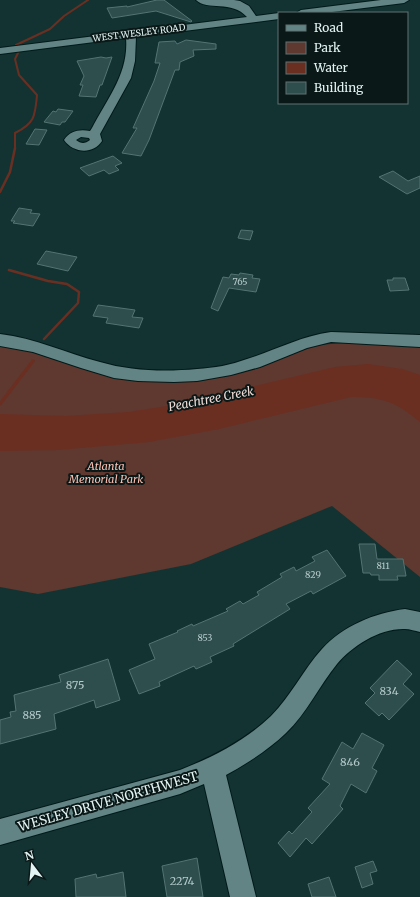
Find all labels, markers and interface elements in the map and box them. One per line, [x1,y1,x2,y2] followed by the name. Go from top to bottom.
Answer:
[278,12,408,104] legend
[314,20,343,35] text: Road
[91,21,186,44] street label: WEST WESLEY ROAD
[314,40,341,55] text: Park
[313,60,349,75] text: Water
[314,80,364,95] text: Building
[233,276,247,287] house number: 765
[167,383,255,414] water label: Peachtree Creek
[68,459,143,486] park label: Atlanta Memorial Park
[377,560,389,571] house number: 811
[305,569,321,580] house number: 829
[198,632,212,643] house number: 853
[66,678,84,692] house number: 875
[379,684,399,698] house number: 834
[22,708,42,722] house number: 885
[340,755,360,769] house number: 846
[15,768,200,836] street label: WESLEY DRIVE NORTHWEST
[12,845,52,885] north arrow
[23,847,36,863] text: N
[170,874,195,888] house number: 2274

